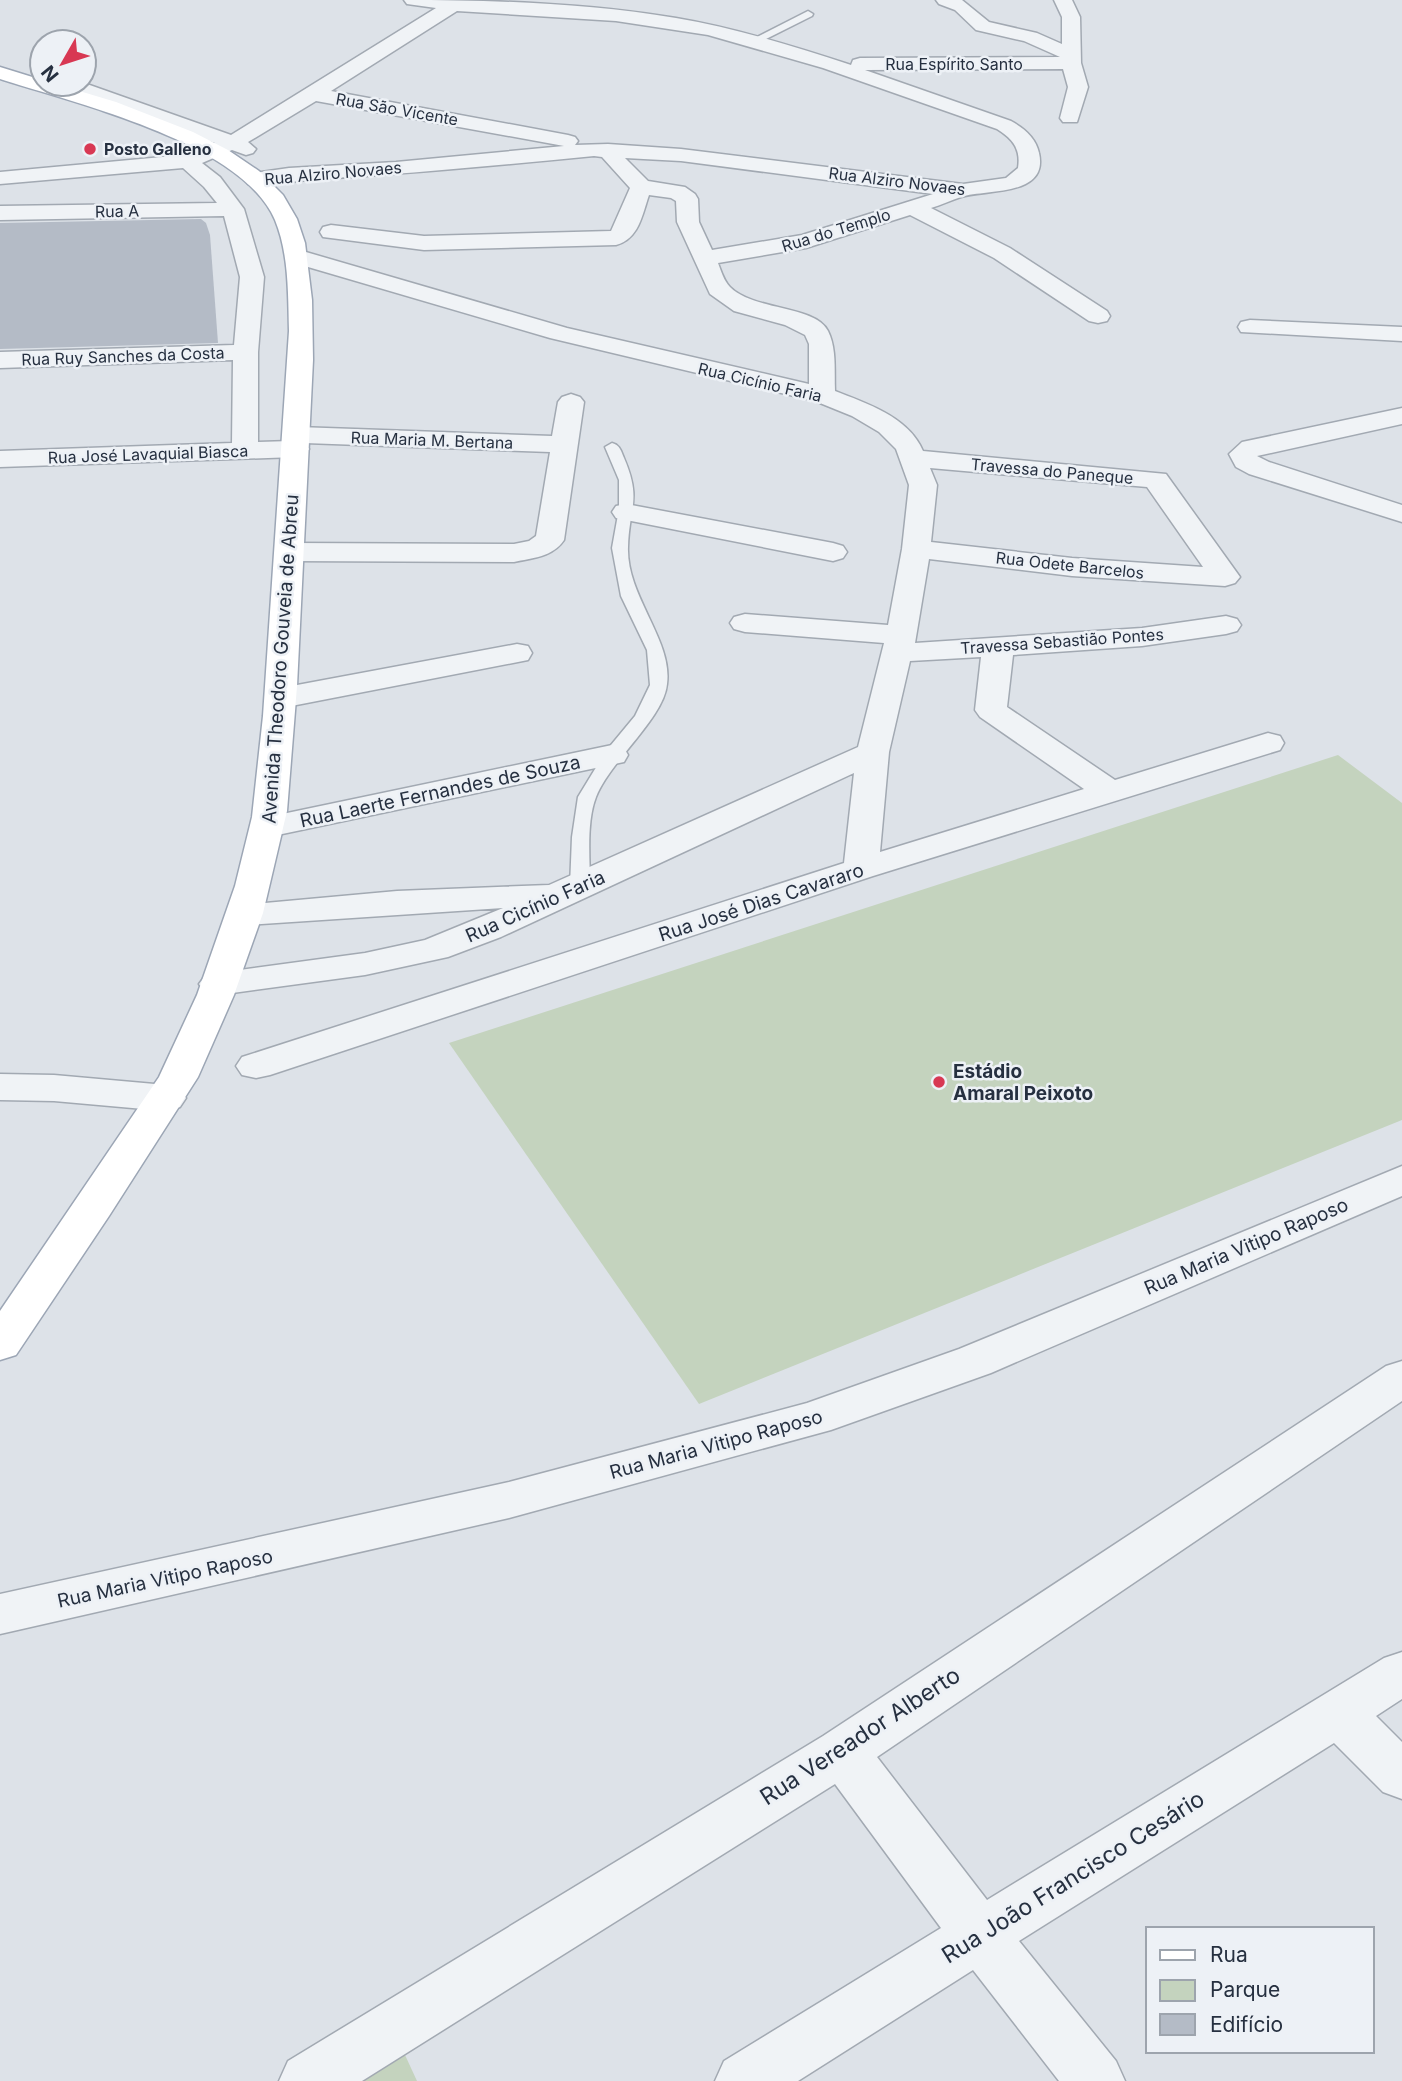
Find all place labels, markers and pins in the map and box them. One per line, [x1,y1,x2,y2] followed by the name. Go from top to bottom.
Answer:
[104,139,212,159] place label: Posto Galleno
[82,141,98,157] marker: Posto Galleno
[953,1060,1093,1105] place label: Estádio Amaral Peixoto
[931,1074,947,1090] marker: Estádio Amaral Peixoto

